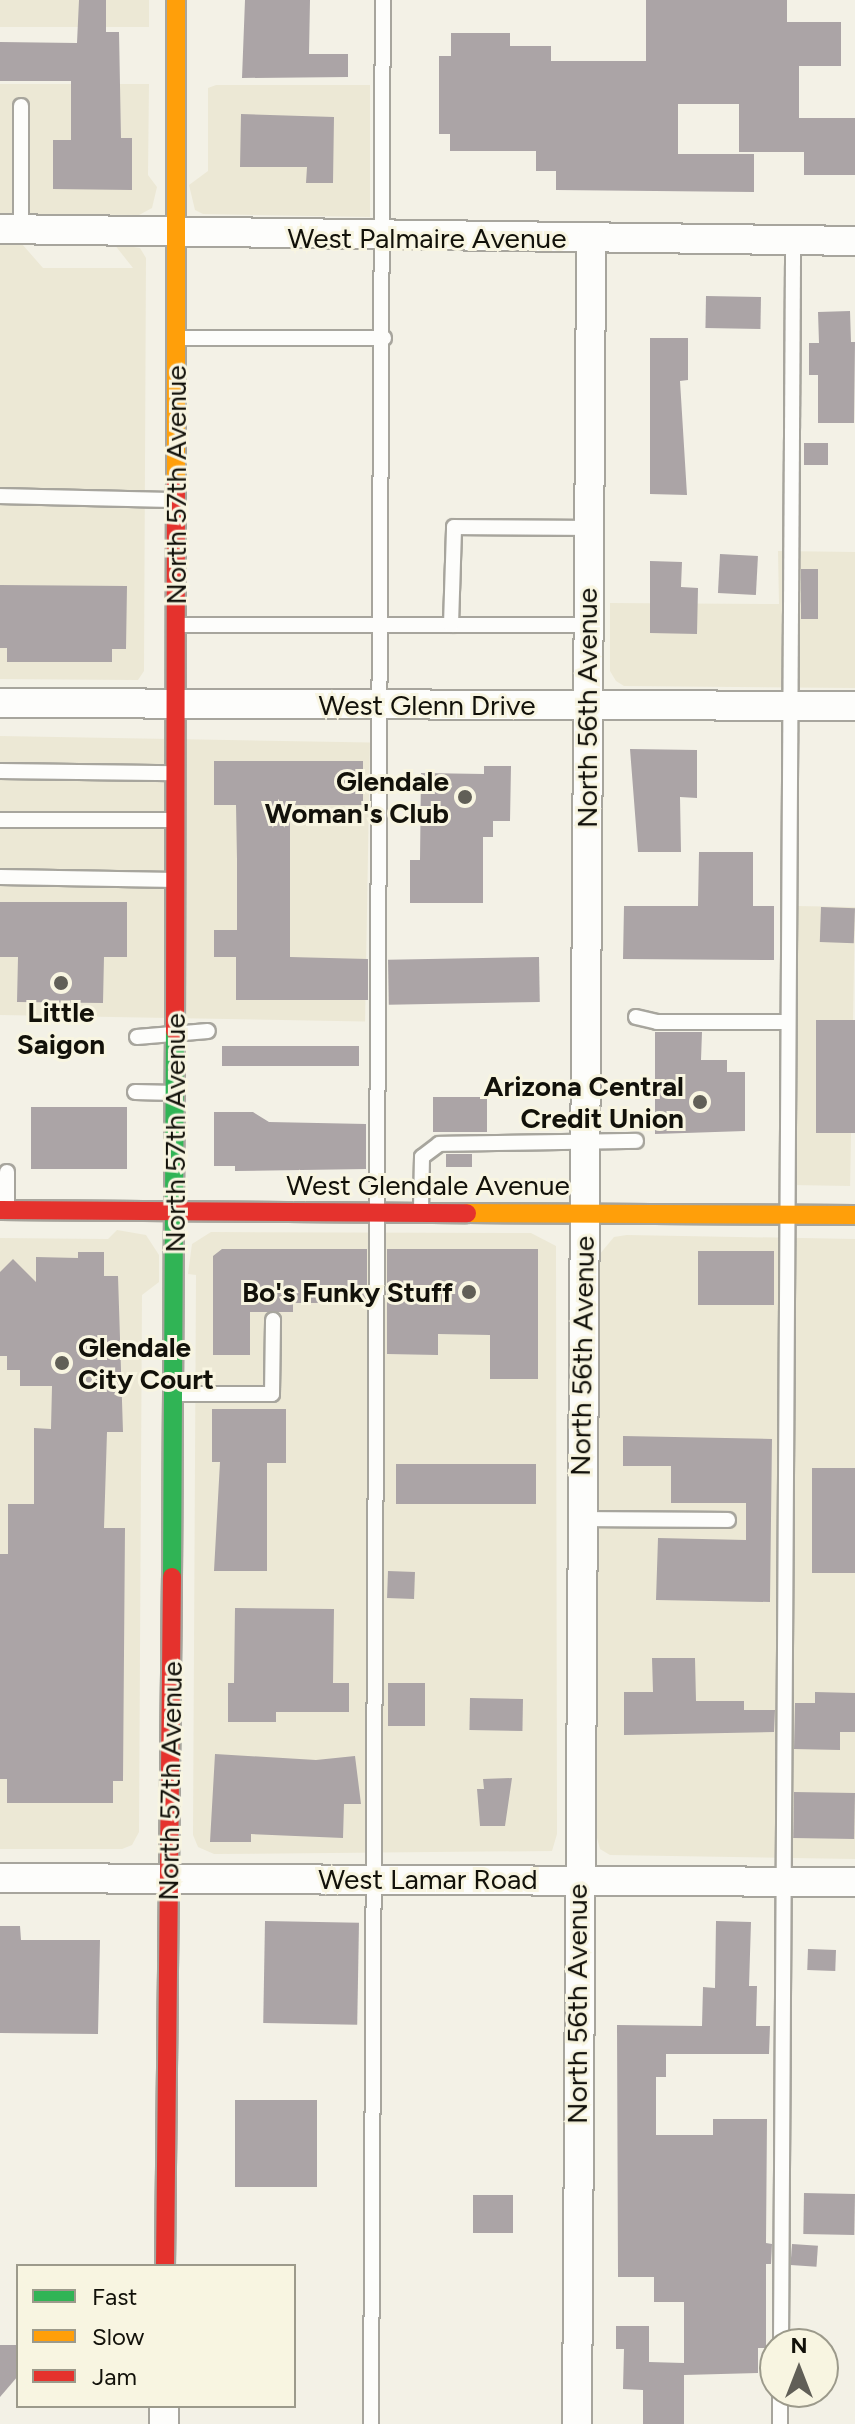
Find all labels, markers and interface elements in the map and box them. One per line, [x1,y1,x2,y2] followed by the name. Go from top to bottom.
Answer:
[288,221,566,255] street label: West Palmaire Avenue
[159,365,193,605] street label: North 57th Avenue
[570,588,604,828] street label: North 56th Avenue
[318,688,536,722] street label: West Glenn Drive
[265,764,449,830] place label: Glendale Woman's Club
[456,788,474,806] marker: Glendale Woman's Club
[52,974,70,992] marker: Little Saigon
[17,995,105,1061] place label: Little Saigon
[158,1013,192,1253] street label: North 57th Avenue
[484,1069,684,1135] place label: Arizona Central Credit Union
[691,1093,709,1111] marker: Arizona Central Credit Union
[286,1168,570,1202] street label: West Glendale Avenue
[563,1236,601,1476] street label: North 56th Avenue
[242,1275,453,1309] place label: Bo's Funky Stuff
[460,1283,478,1301] marker: Bo's Funky Stuff
[78,1330,214,1396] place label: Glendale City Court
[53,1354,71,1372] marker: Glendale City Court
[151,1661,189,1901] street label: North 57th Avenue
[318,1862,538,1896] street label: West Lamar Road
[560,1884,594,2124] street label: North 56th Avenue
[16,2264,296,2408] legend
[92,2282,137,2311] text: Fast
[92,2322,144,2351] text: Slow
[759,2328,839,2408] north arrow
[790,2332,808,2359] text: N
[92,2362,137,2391] text: Jam

